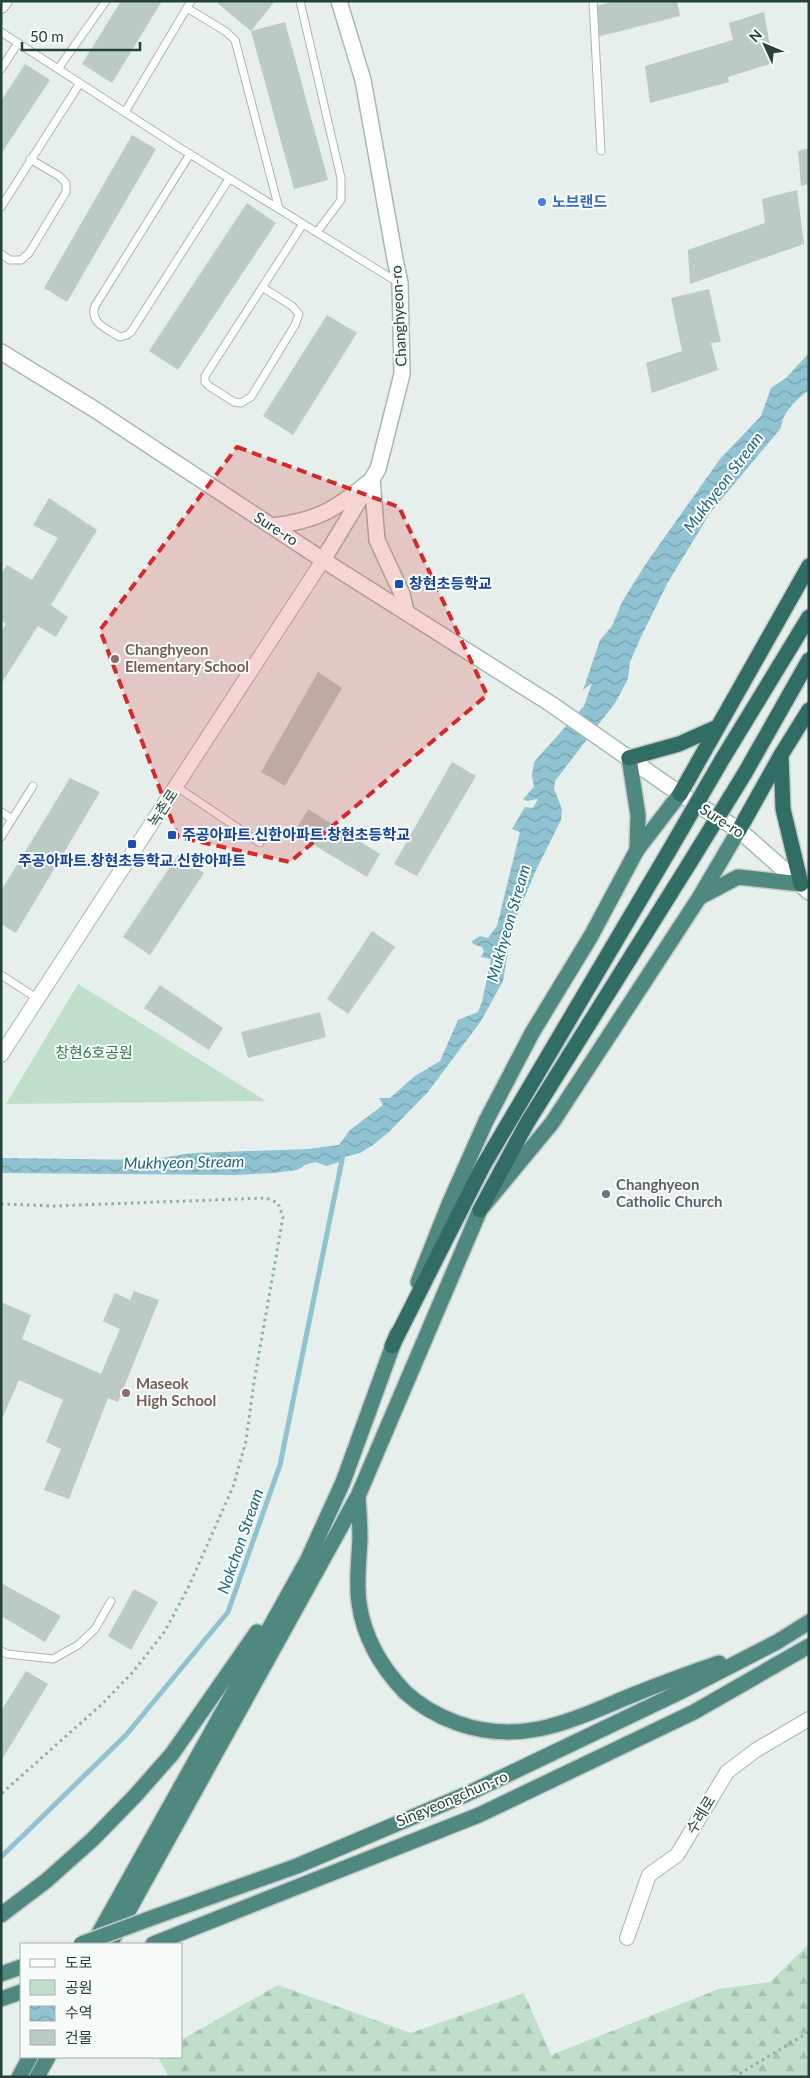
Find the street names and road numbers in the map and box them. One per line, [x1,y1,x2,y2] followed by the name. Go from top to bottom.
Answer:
[386,265,410,367] street label: Changhyeon-ro
[251,507,302,549] street label: Sure-ro
[143,785,181,830] street label: 녹촌로
[697,799,748,841] street label: Sure-ro
[393,1766,510,1830] street label: Singyeongchun-ro
[682,1792,719,1837] street label: 수레로

